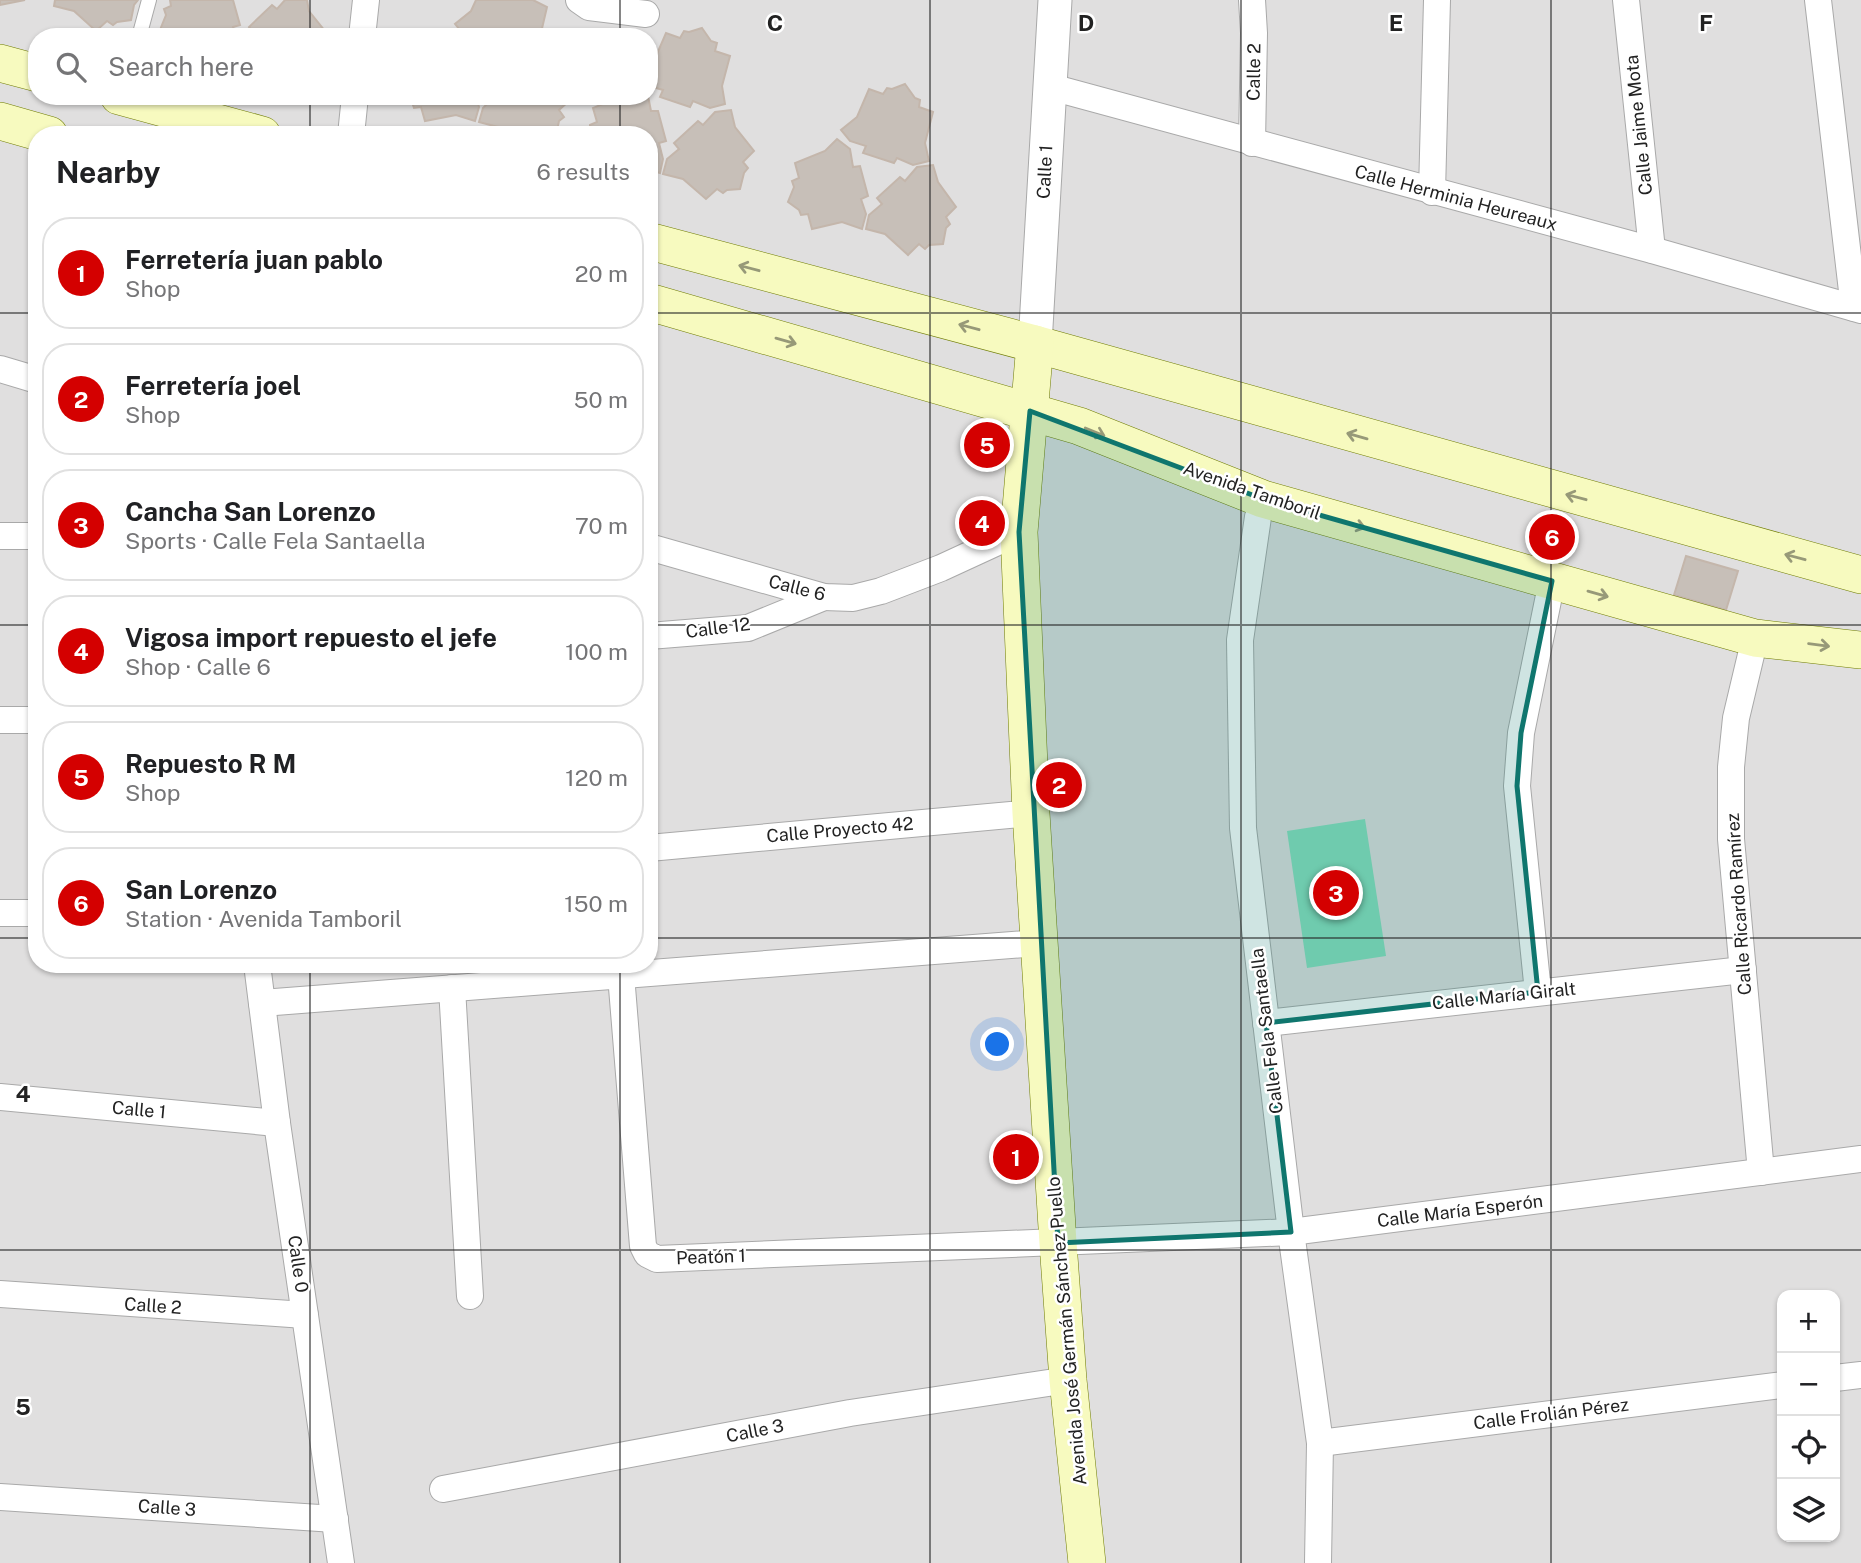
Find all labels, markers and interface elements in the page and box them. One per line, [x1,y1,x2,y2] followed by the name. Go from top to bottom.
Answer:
[767,9,783,36] text: C
[1078,9,1094,36] text: D
[1389,9,1403,36] text: E
[1699,9,1713,36] text: F
[28,28,658,105] search box
[1242,43,1265,101] street label: Calle 2
[52,48,90,86] icon: search
[108,51,254,82] text: Search here
[1621,54,1656,196] street label: Calle Jaime Mota
[1033,144,1056,200] street label: Calle 1
[56,154,160,190] text: Nearby
[537,158,630,185] text: 6 results
[1352,160,1560,235] street label: Calle Herminia Heureaux
[125,244,383,275] text: Ferretería juan pablo
[76,260,86,287] text: 1
[575,260,628,287] text: 20 m
[738,261,761,274] one-way arrow
[125,275,180,302] text: Shop
[958,320,981,333] one-way arrow
[774,336,796,349] one-way arrow
[125,370,301,401] text: Ferretería joel
[74,386,88,413] text: 2
[574,386,628,413] text: 50 m
[125,401,180,428] text: Shop
[964,419,1010,471] pin: 5
[1084,427,1106,440] one-way arrow
[1346,428,1368,441] one-way arrow
[1181,457,1324,524] street label: Avenida Tamboril
[1565,490,1588,503] one-way arrow
[125,496,376,527] text: Cancha San Lorenzo
[959,497,1005,549] pin: 4
[1529,511,1575,563] pin: 6
[73,512,89,539] text: 3
[575,512,628,539] text: 70 m
[1344,519,1366,532] one-way arrow
[125,527,426,554] text: Sports · Calle Fela Santaella
[1784,550,1807,563] one-way arrow
[766,570,828,605] street label: Calle 6
[1586,588,1609,601] one-way arrow
[684,613,751,642] street label: Calle 12
[125,622,497,653] text: Vigosa import repuesto el jefe
[73,638,89,665] text: 4
[565,638,628,665] text: 100 m
[1807,639,1830,652] one-way arrow
[125,653,271,680] text: Shop · Calle 6
[125,748,296,779] text: Repuesto R M
[1036,759,1082,811] pin: 2
[73,764,89,791] text: 5
[565,764,628,791] text: 120 m
[125,779,180,806] text: Shop
[1722,812,1755,996] street label: Calle Ricardo Ramírez
[766,813,914,846] street label: Calle Proyecto 42
[1313,867,1359,919] pin: 3
[125,874,277,905] text: San Lorenzo
[73,890,89,917] text: 6
[564,890,628,917] text: 150 m
[125,905,402,932] text: Station · Avenida Tamboril
[1246,947,1287,1115] street label: Calle Fela Santaella
[1431,978,1577,1014] street label: Calle María Giralt
[980,1027,1014,1061] your location
[15,1080,31,1107] text: 4
[111,1097,167,1122] street label: Calle 1
[993,1131,1039,1183] pin: 1
[1043,1176,1090,1486] street label: Avenida José Germán Sánchez Puello
[1376,1190,1544,1231] street label: Calle María Esperón
[284,1234,313,1294] street label: Calle 0
[676,1245,746,1268] street label: Peatón 1
[1777,1290,1840,1542] map controls
[1777,1290,1840,1353] button: +
[124,1293,182,1318] street label: Calle 2
[1777,1353,1840,1416] button: −
[15,1393,31,1420] text: 5
[1472,1394,1630,1433] street label: Calle Frolián Pérez
[724,1415,785,1446] street label: Calle 3
[1777,1416,1840,1479] button: locate
[1777,1479,1840,1542] button: layers
[137,1495,197,1520] street label: Calle 3

